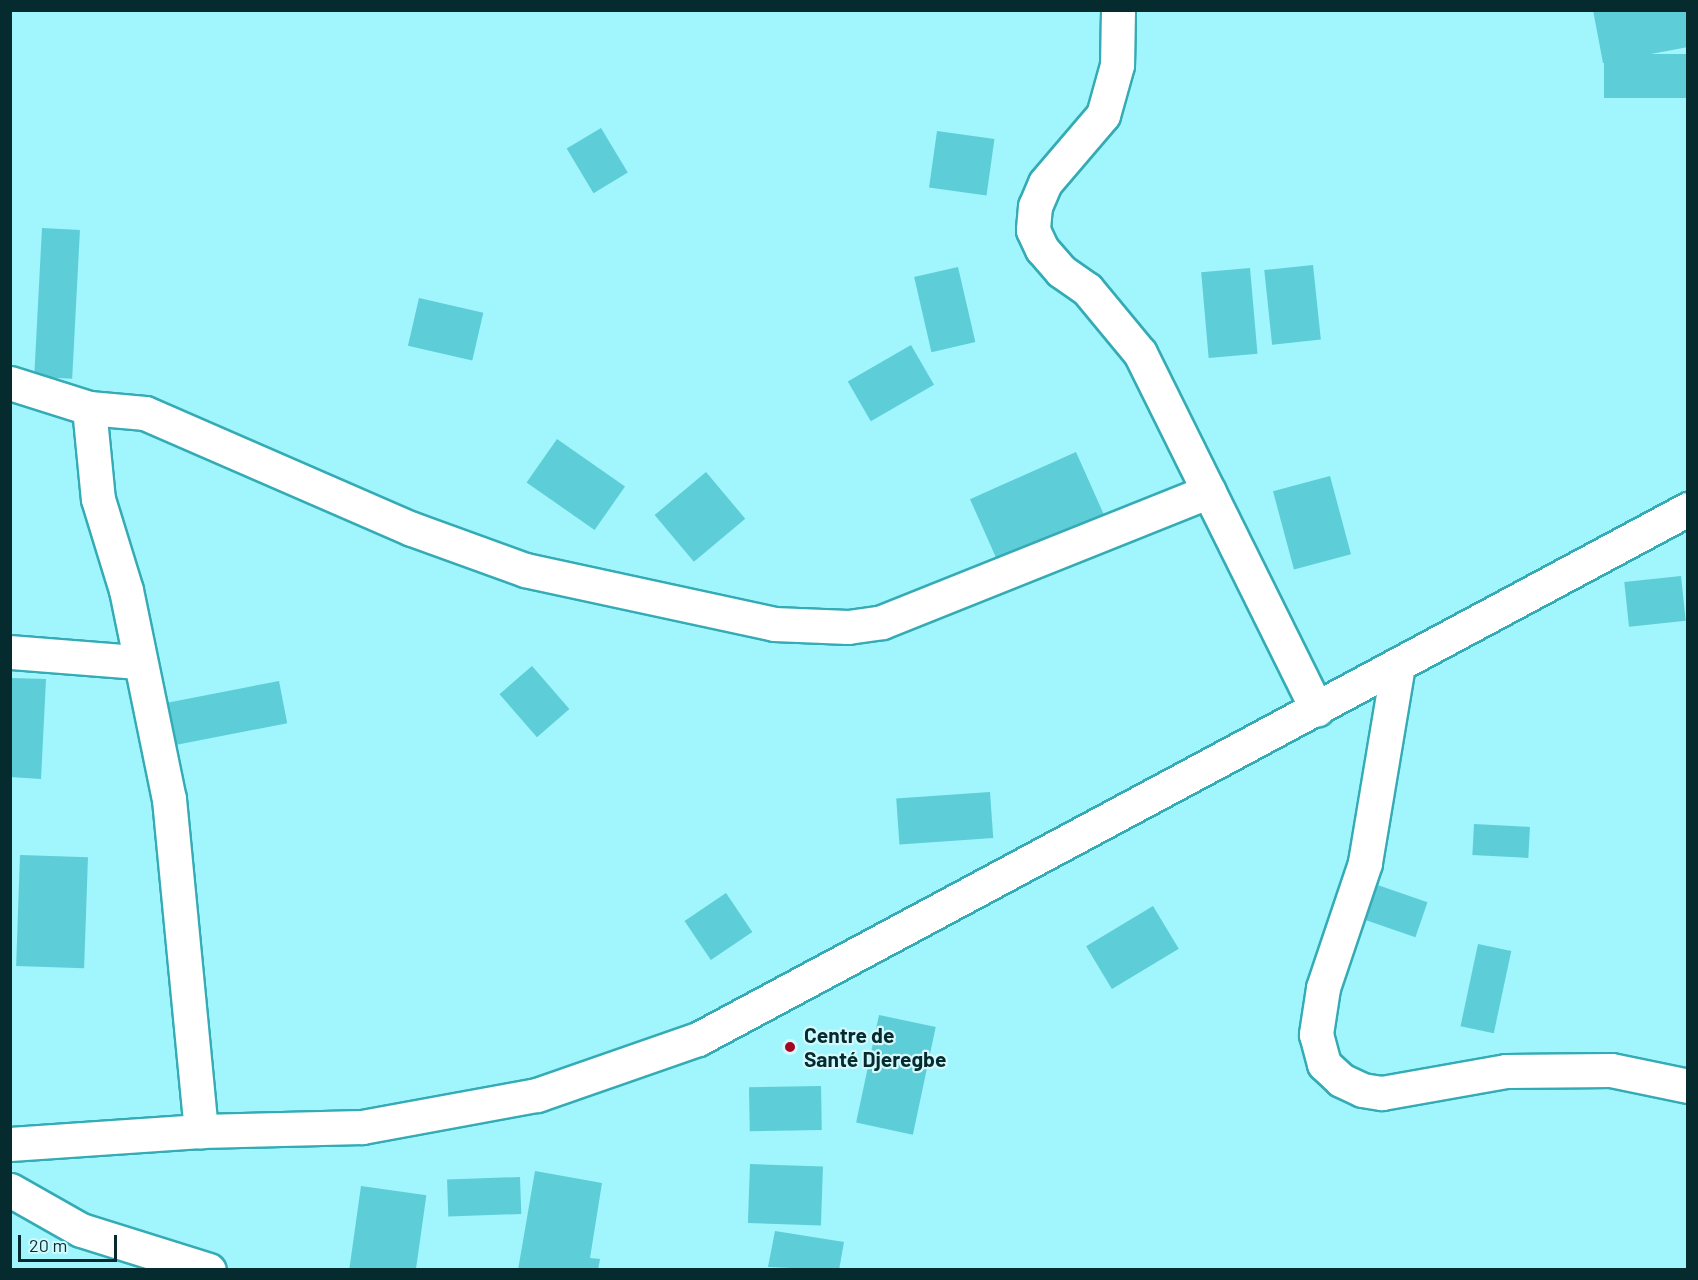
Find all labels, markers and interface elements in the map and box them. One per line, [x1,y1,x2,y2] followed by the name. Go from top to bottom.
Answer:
[804,1022,946,1072] place label: Centre de Santé Djeregbe
[781,1038,799,1056] marker: Centre de Santé Djeregbe
[21,1223,120,1261] scale bar
[29,1234,67,1256] text: 20 m

